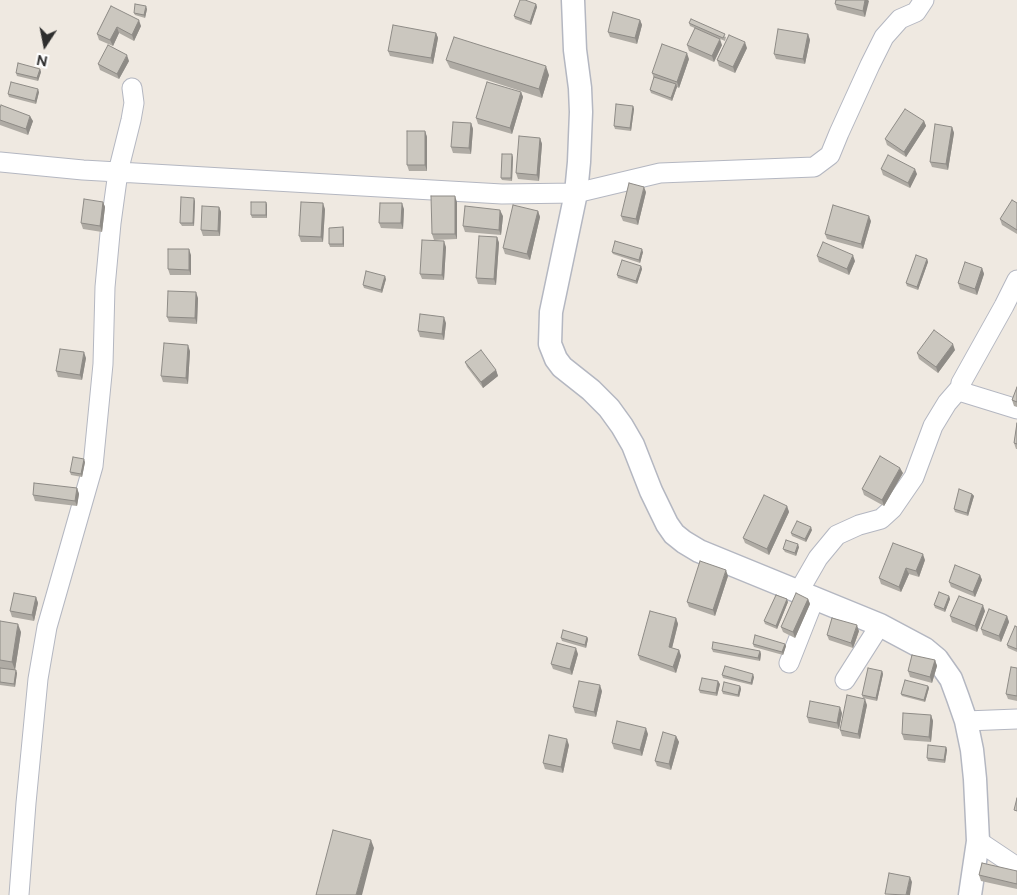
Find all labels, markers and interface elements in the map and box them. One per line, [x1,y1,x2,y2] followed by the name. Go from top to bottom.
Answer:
[20,20,70,70] north arrow
[35,51,49,70] text: N

